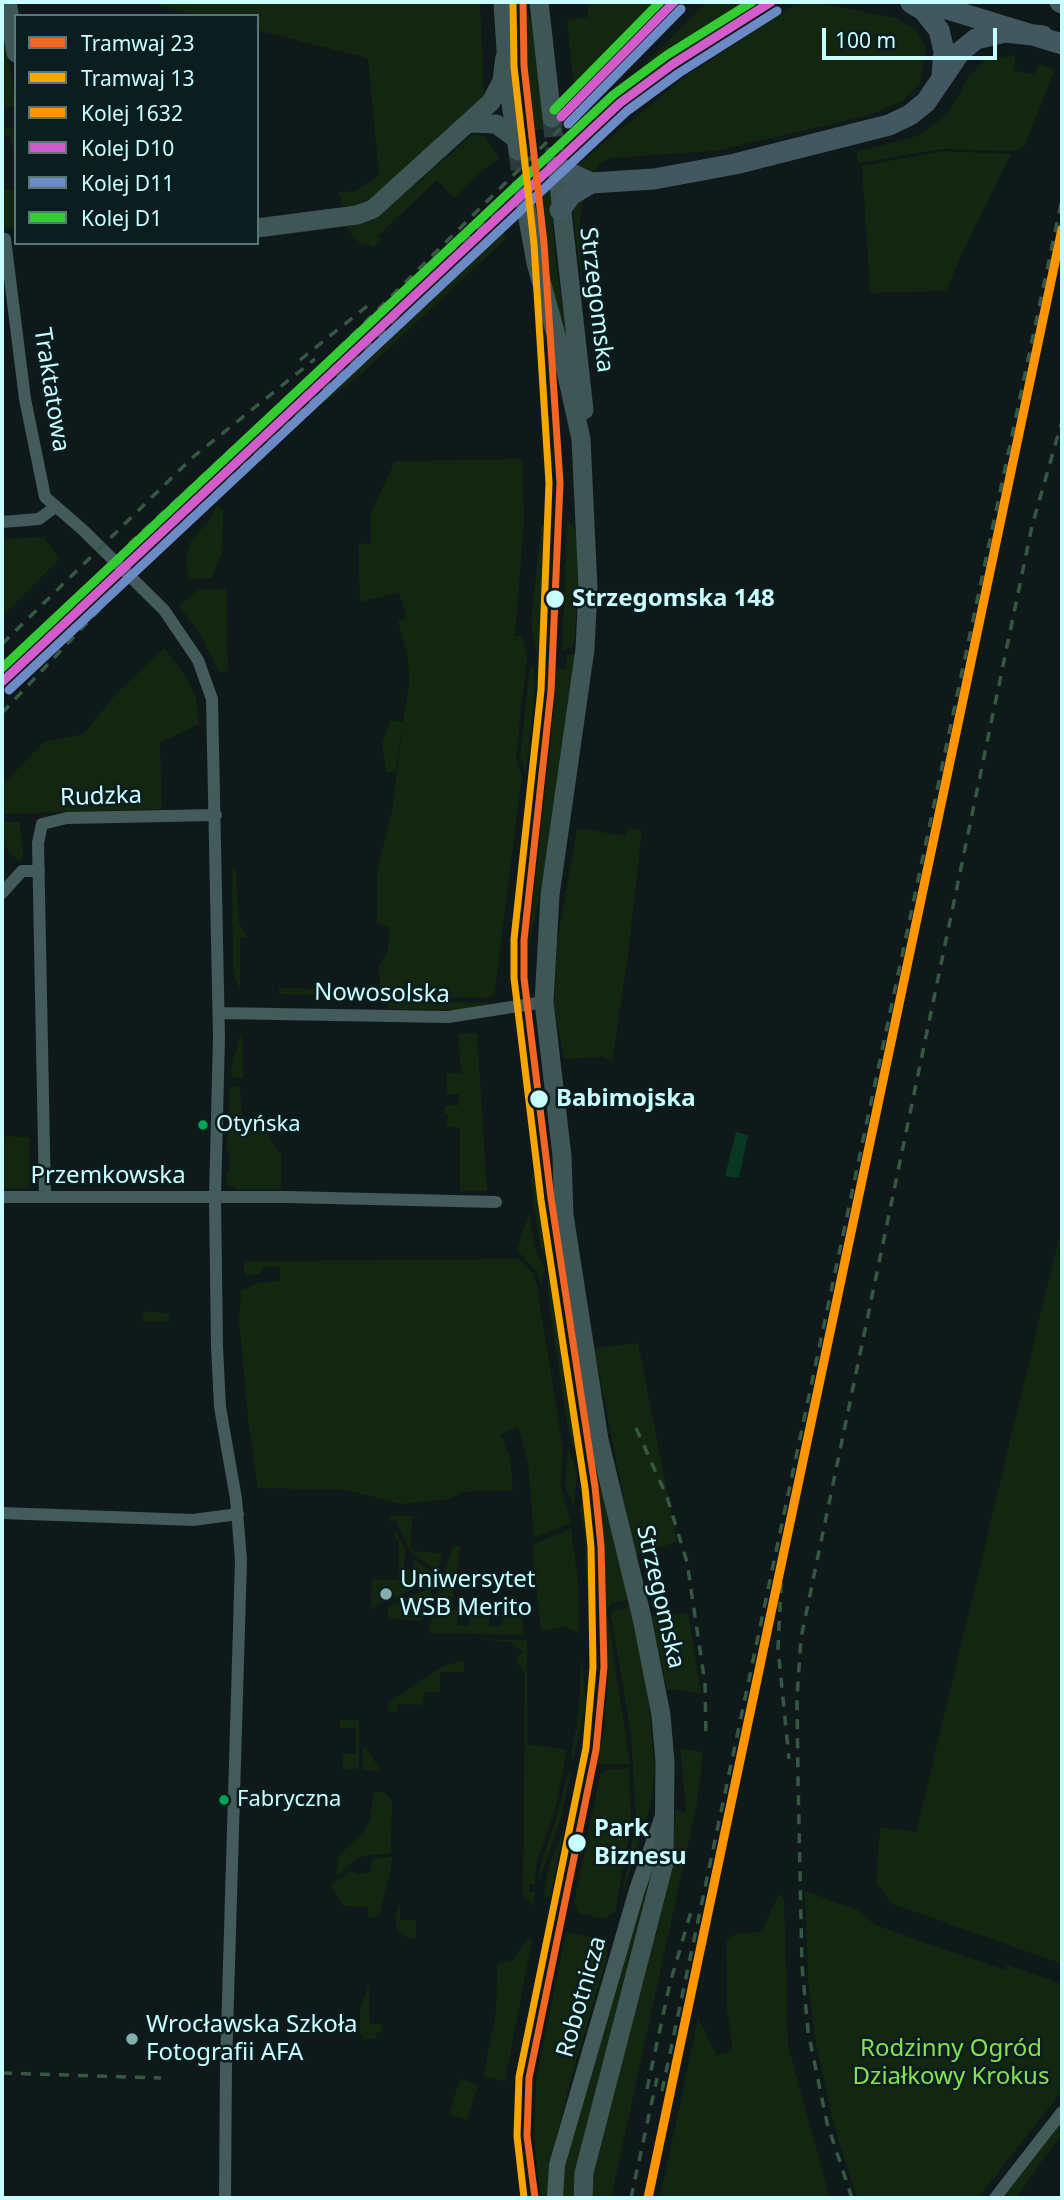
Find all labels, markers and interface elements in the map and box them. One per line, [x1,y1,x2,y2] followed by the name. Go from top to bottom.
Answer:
[14,14,259,245] legend
[826,14,1001,58] scale bar
[835,26,896,54] text: 100 m
[81,29,194,57] text: Tramwaj 23
[81,64,194,92] text: Tramwaj 13
[81,99,183,127] text: Kolej 1632
[81,134,174,162] text: Kolej D10
[81,169,174,197] text: Kolej D11
[81,204,162,232] text: Kolej D1
[573,226,619,374] street label: Strzegomska
[27,326,75,454] street label: Traktatowa
[572,585,775,613] place label: Strzegomska 148
[544,588,566,610] marker: Strzegomska 148
[59,781,143,813] street label: Rudzka
[314,978,450,1010] street label: Nowosolska
[556,1085,696,1113] place label: Babimojska
[528,1088,550,1110] marker: Babimojska
[216,1112,301,1138] place label: Otyńska
[196,1118,210,1132] marker: Otyńska
[30,1162,186,1190] street label: Przemkowska
[630,1523,690,1671] street label: Strzegomska
[400,1566,535,1622] place label: Uniwersytet WSB Merito
[378,1586,394,1602] marker: Uniwersytet WSB Merito
[237,1787,341,1813] place label: Fabryczna
[217,1793,231,1807] marker: Fabryczna
[594,1815,687,1871] place label: Park Biznesu
[566,1832,588,1854] marker: Park Biznesu
[551,1933,613,2061] street label: Robotnicza
[146,2011,358,2067] place label: Wrocławska Szkoła Fotografii AFA
[124,2031,140,2047] marker: Wrocławska Szkoła Fotografii AFA
[853,2035,1049,2091] park label: Rodzinny Ogród Działkowy Krokus

